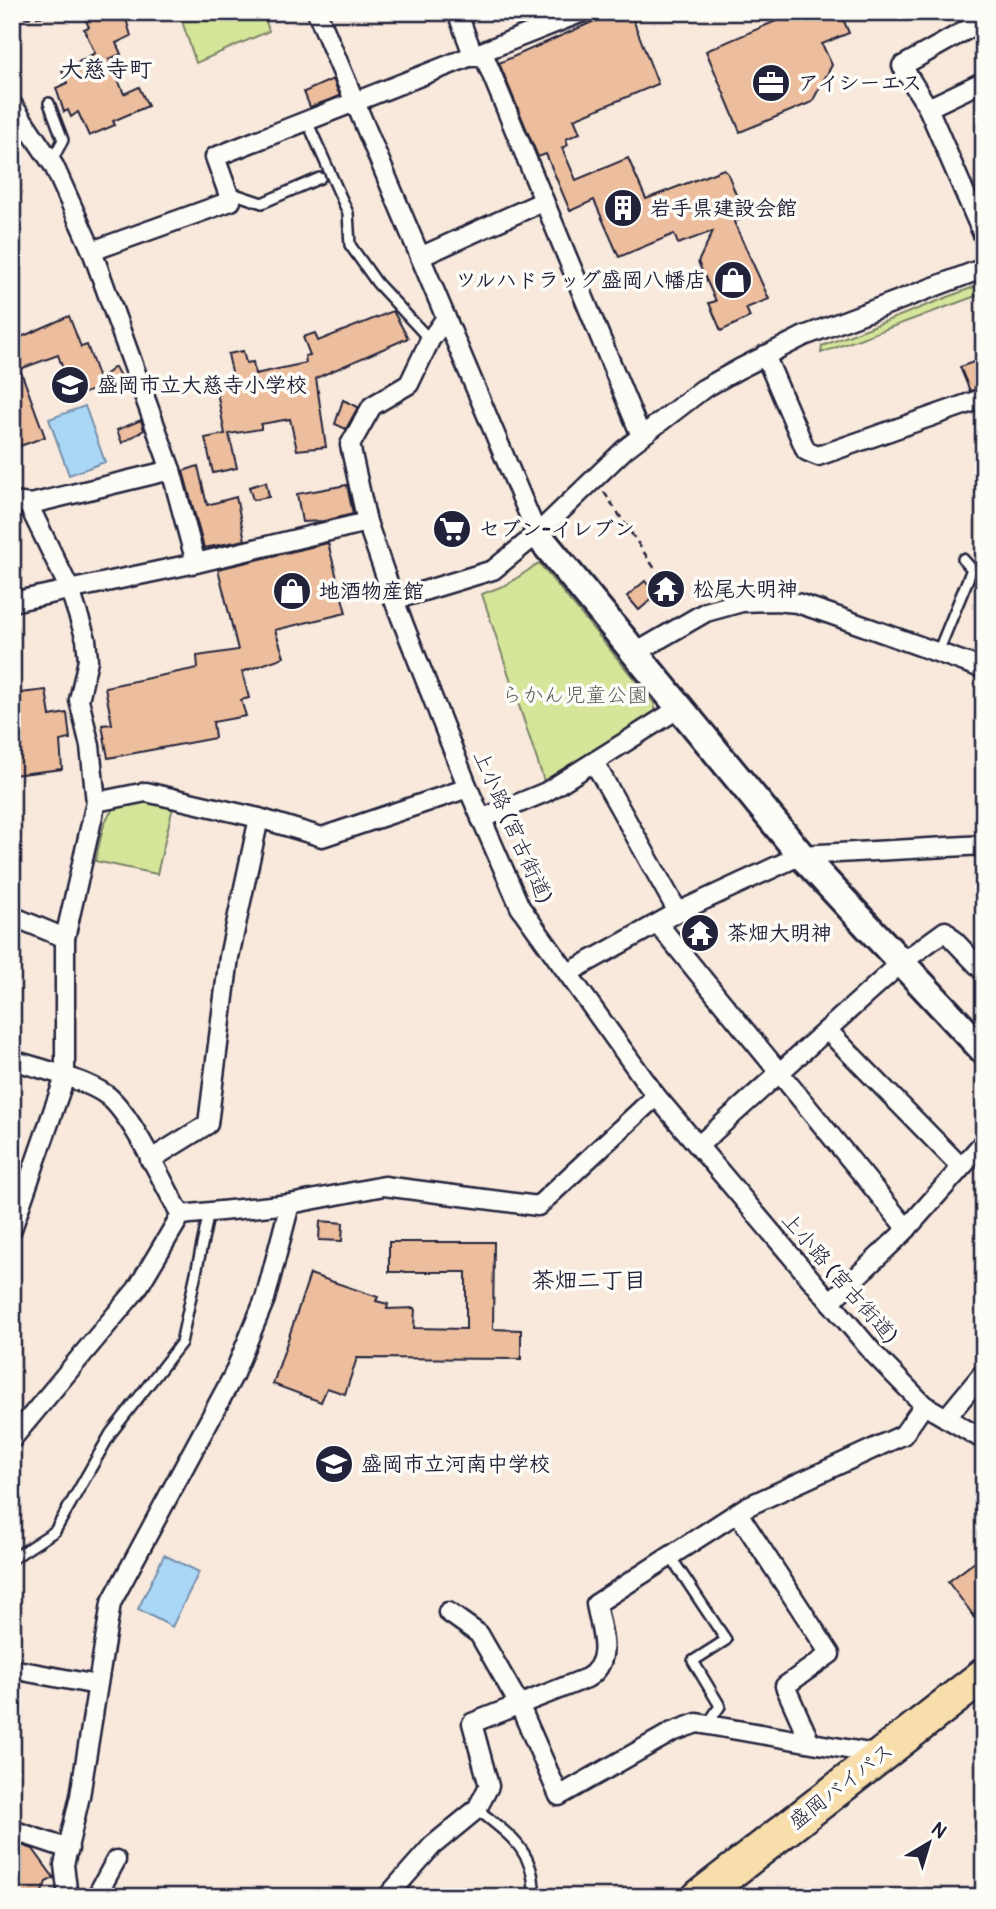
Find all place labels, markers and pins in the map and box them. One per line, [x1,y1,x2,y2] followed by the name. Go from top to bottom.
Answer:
[750,62,792,104] office icon: アイシーエス
[798,70,922,97] place label: アイシーエス
[602,187,644,229] building icon: 岩手県建設会館
[650,195,797,222] place label: 岩手県建設会館
[712,259,754,301] shop icon: ツルハドラッグ盛岡八幡店
[455,267,706,294] place label: ツルハドラッグ盛岡八幡店
[49,364,91,406] school or university icon: 盛岡市立大慈寺小学校
[97,372,307,399] place label: 盛岡市立大慈寺小学校
[431,508,473,550] supermarket icon: セブン-イレブン
[479,516,635,543] place label: セブン-イレブン
[645,568,687,610] temple icon: 松尾大明神
[271,570,313,612] shop icon: 地酒物産館
[693,576,798,603] place label: 松尾大明神
[319,578,424,605] place label: 地酒物産館
[679,912,721,954] temple icon: 茶畑大明神
[727,920,832,947] place label: 茶畑大明神
[313,1443,355,1485] school or university icon: 盛岡市立河南中学校
[361,1451,550,1478] place label: 盛岡市立河南中学校

